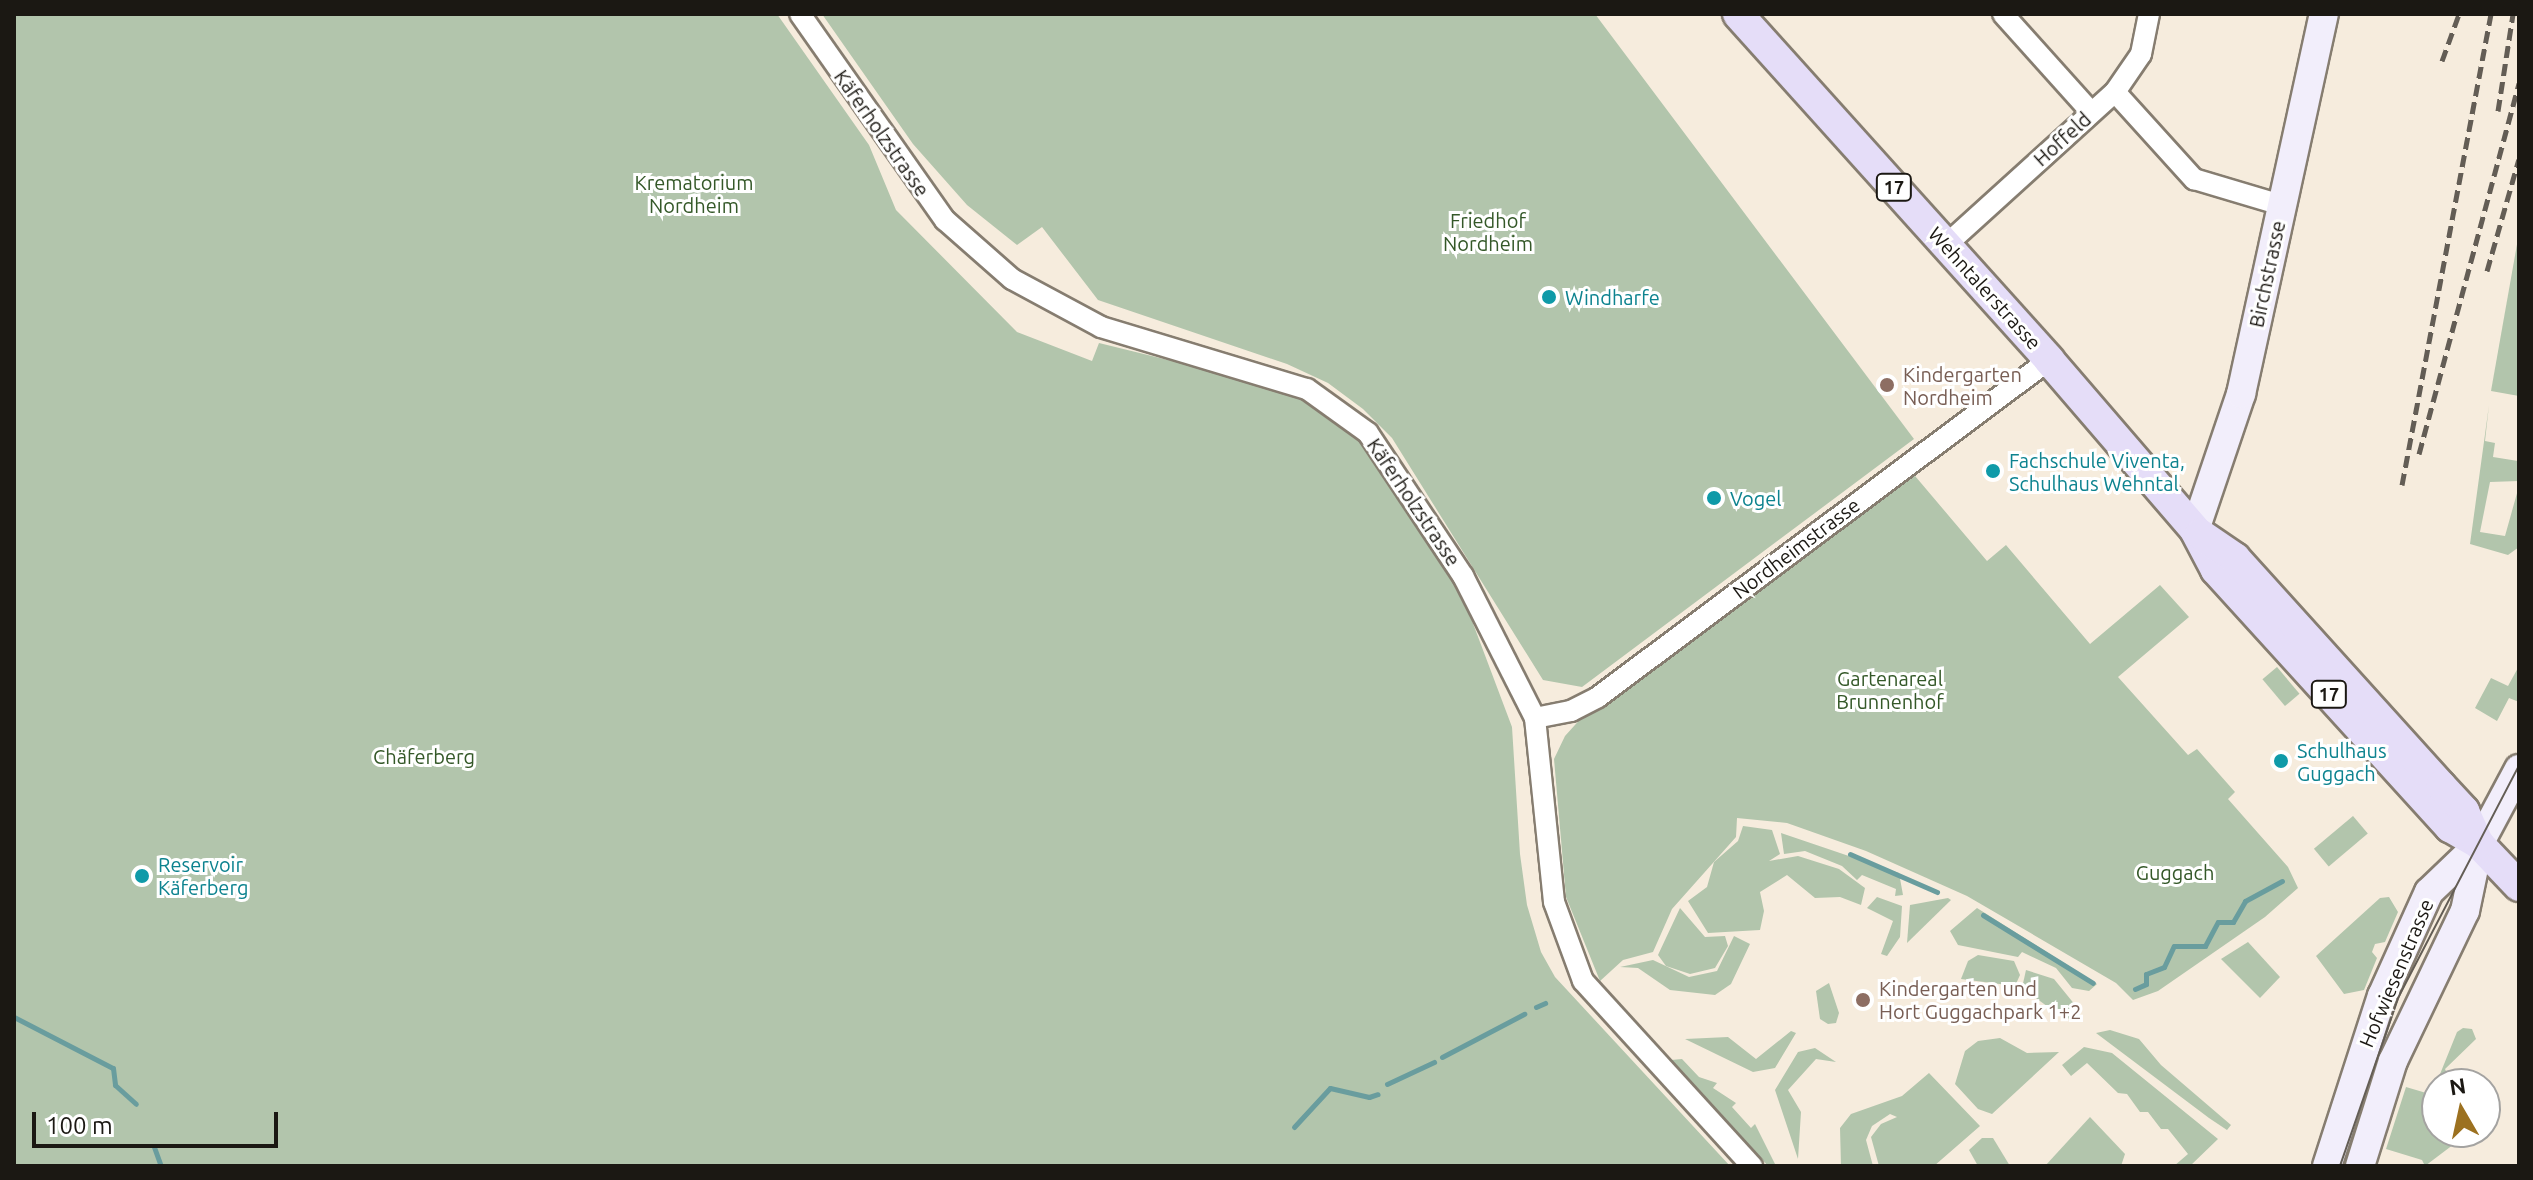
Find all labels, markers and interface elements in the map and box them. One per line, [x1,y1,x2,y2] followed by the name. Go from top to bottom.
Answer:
[829,65,935,201] street label: Käferholzstrasse
[2028,107,2096,171] street label: Hoffeld
[635,170,753,217] park label: Krematorium Nordheim
[1874,173,1914,201] road number: 17
[1443,208,1533,255] park label: Friedhof Nordheim
[2244,218,2290,330] street label: Birchstrasse
[1924,222,2046,354] street label: Wehntalerstrasse
[1565,285,1660,309] place label: Windharfe
[1540,288,1558,306] marker: Windharfe
[1903,362,2022,409] place label: Kindergarten Nordheim
[1878,376,1896,394] marker: Kindergarten Nordheim
[1362,434,1466,570] street label: Käferholzstrasse
[2009,448,2185,495] place label: Fachschule Viventa, Schulhaus Wehntal
[1984,462,2002,480] marker: Fachschule Viventa, Schulhaus Wehntal
[1730,486,1781,510] place label: Vogel
[1705,489,1723,507] marker: Vogel
[1728,492,1864,604] street label: Nordheimstrasse
[1836,666,1944,713] park label: Gartenareal Brunnenhof
[2309,680,2349,708] road number: 17
[2297,738,2387,785] place label: Schulhaus Guggach
[373,744,475,768] park label: Chäferberg
[2272,752,2290,770] marker: Schulhaus Guggach
[158,852,248,899] place label: Reservoir Käferberg
[2136,860,2214,884] park label: Guggach
[133,867,151,885] marker: Reservoir Käferberg
[2354,895,2438,1051] street label: Hofwiesenstrasse
[1879,976,2081,1023] place label: Kindergarten und Hort Guggachpark 1+2
[1854,991,1872,1009] marker: Kindergarten und Hort Guggachpark 1+2
[2421,1068,2501,1148] north arrow
[2447,1072,2468,1099] text: N
[36,1096,282,1146] scale bar
[46,1112,113,1139] text: 100 m

